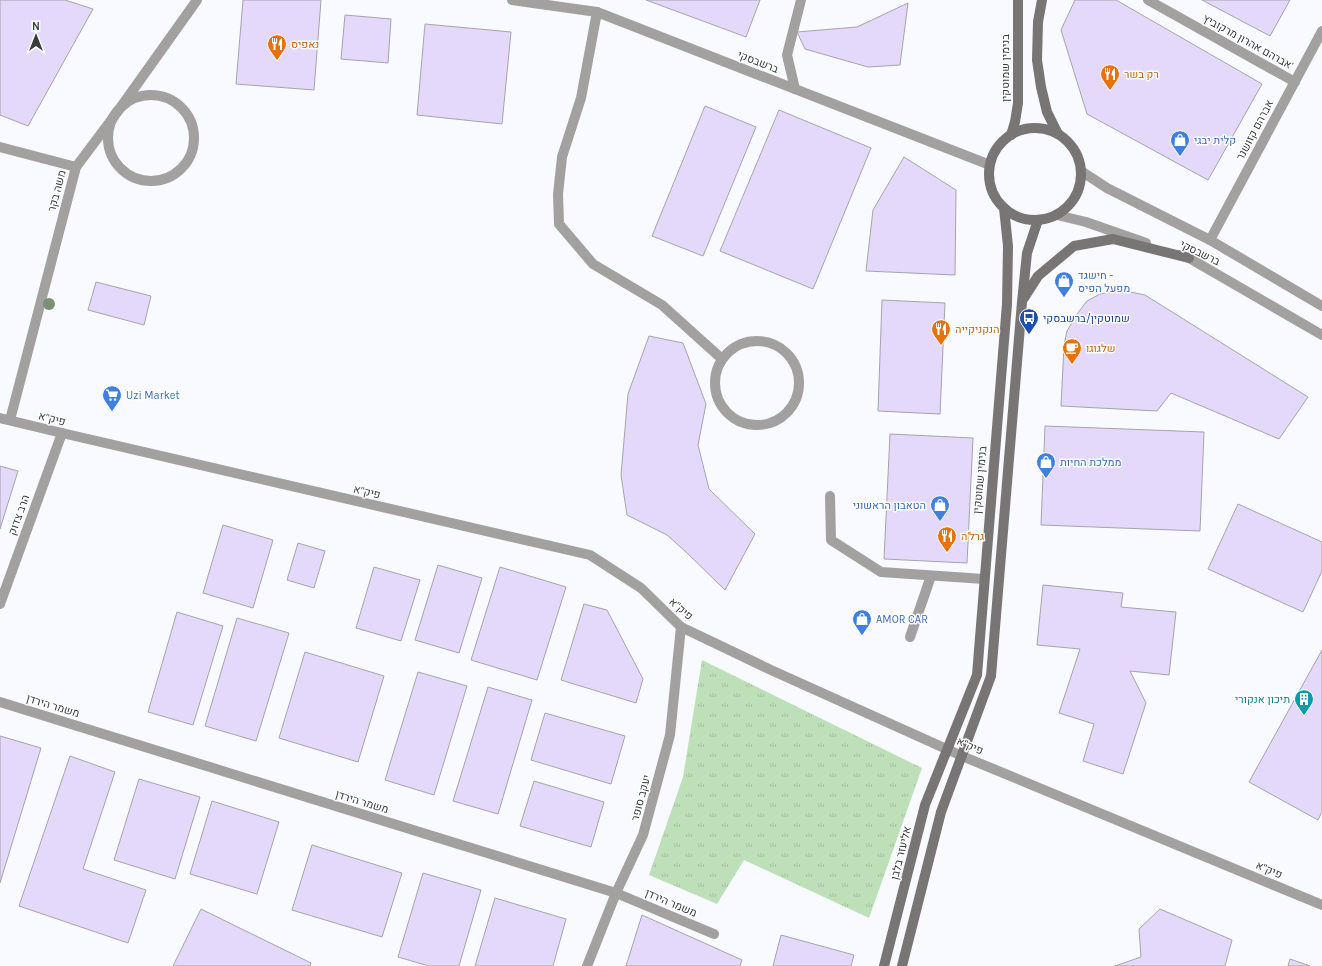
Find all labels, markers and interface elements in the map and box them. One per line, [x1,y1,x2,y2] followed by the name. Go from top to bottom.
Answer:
[1201,12,1296,72] street label: אברהם אהרון מרקוביץ'
[16,16,56,56] north arrow
[32,20,40,33] text: N
[266,33,288,61] restaurant icon: נאפיס
[999,34,1012,102] street label: בנימין שמוטקין
[291,38,319,51] place label: נאפיס
[736,48,781,76] street label: ברשבסקי
[1099,63,1121,91] restaurant icon: רק בשר
[1124,68,1159,81] place label: רק בשר
[1234,98,1276,162] street label: אברהם קזושנר
[1169,129,1191,157] shop icon: קלית יבגי
[1194,134,1236,147] place label: קלית יבגי
[45,169,69,213] street label: משה בקר
[1178,238,1222,268] street label: ברשבסקי
[1078,269,1130,295] place label: חישגד - מפעל הפיס
[1053,270,1075,298] shop icon: חישגד - מפעל הפיס
[1018,307,1040,335] bus stop icon: שמוטקין/ברשבסקי
[1043,312,1130,325] place label: שמוטקין/ברשבסקי
[930,318,952,346] restaurant icon: הנקניקייה
[955,323,1000,336] place label: הנקניקייה
[1061,337,1083,365] cafe icon: שלגוגו
[1086,342,1115,355] place label: שלגוגו
[101,384,123,412] supermarket icon: Uzi Market
[126,389,180,402] place label: Uzi Market
[37,409,67,429] street label: פיק"א
[971,445,989,515] street label: בנימין שמוטקין
[1035,451,1057,479] shop icon: ממלכת החיות
[1060,456,1122,469] place label: ממלכת החיות
[352,483,382,501] street label: פיק"א
[6,493,32,537] street label: הרב צדוק
[929,494,951,522] shop icon: הטאבון הראשוני
[853,499,926,512] place label: הטאבון הראשוני
[936,525,958,553] restaurant icon: גרל'ה
[961,530,984,543] place label: גרל'ה
[666,595,696,623] street label: פיק"א
[851,608,873,636] shop icon: AMOR CAR
[876,613,928,626] place label: AMOR CAR
[1293,688,1315,716] building icon: תיכון אנקורי
[25,692,81,720] street label: משמר הירדן
[1235,693,1290,706] place label: תיכון אנקורי
[955,735,985,757] street label: פיק"א
[629,773,653,823] street label: יעקב סופר
[334,788,390,816] street label: משמר הירדן
[888,825,914,881] street label: אליעזר בלבן
[1254,859,1284,881] street label: פיק"א
[643,886,699,920] street label: משמר הירדן

